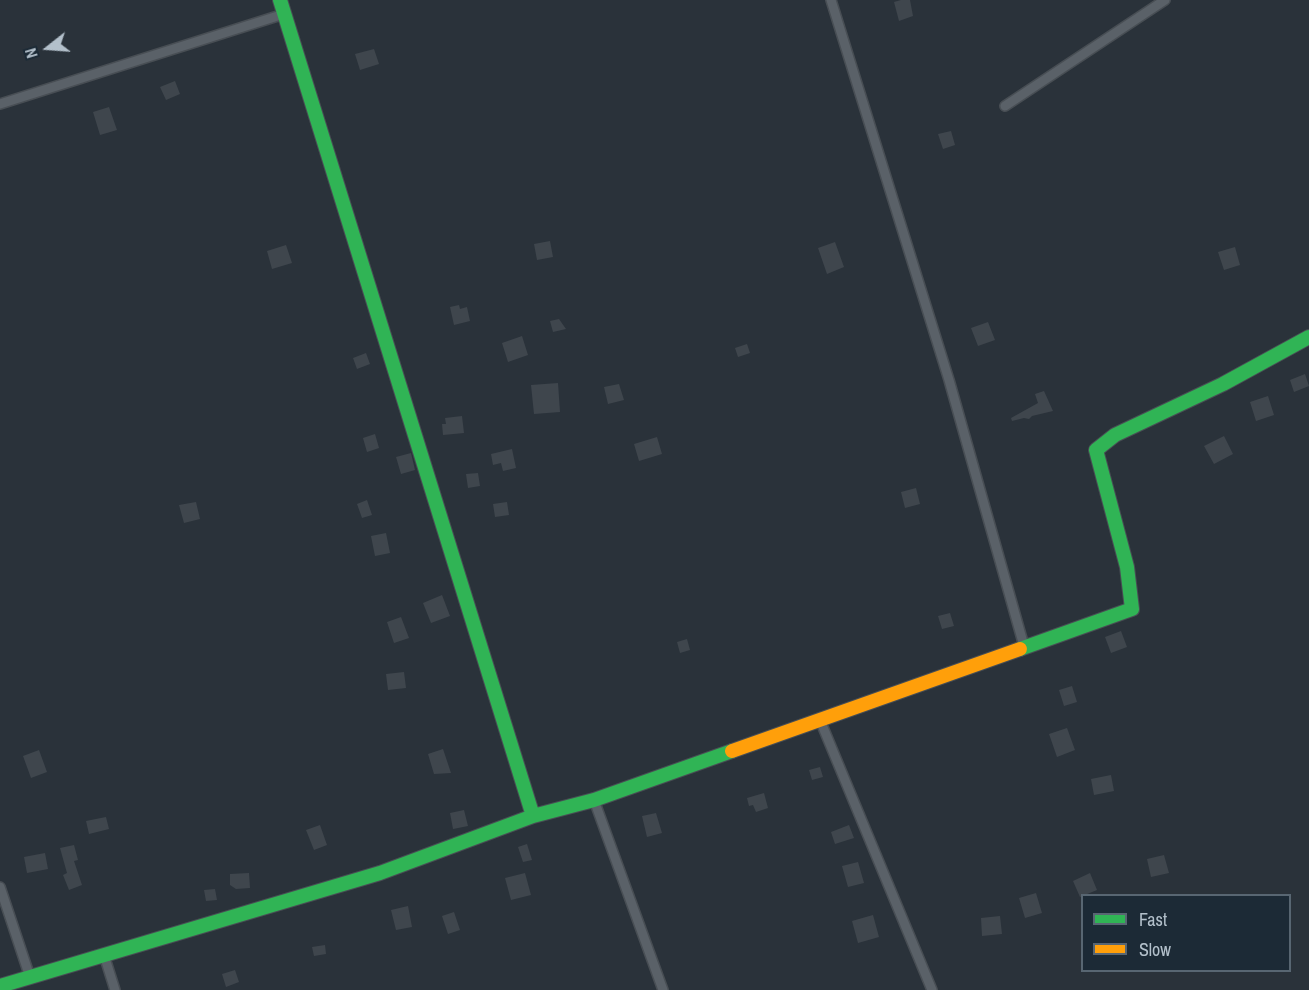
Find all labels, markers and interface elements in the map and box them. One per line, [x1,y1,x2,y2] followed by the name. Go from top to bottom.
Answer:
[18,18,78,78] north arrow
[19,46,43,61] text: N
[1081,894,1291,972] legend
[1139,907,1167,932] text: Fast
[1139,937,1171,962] text: Slow

